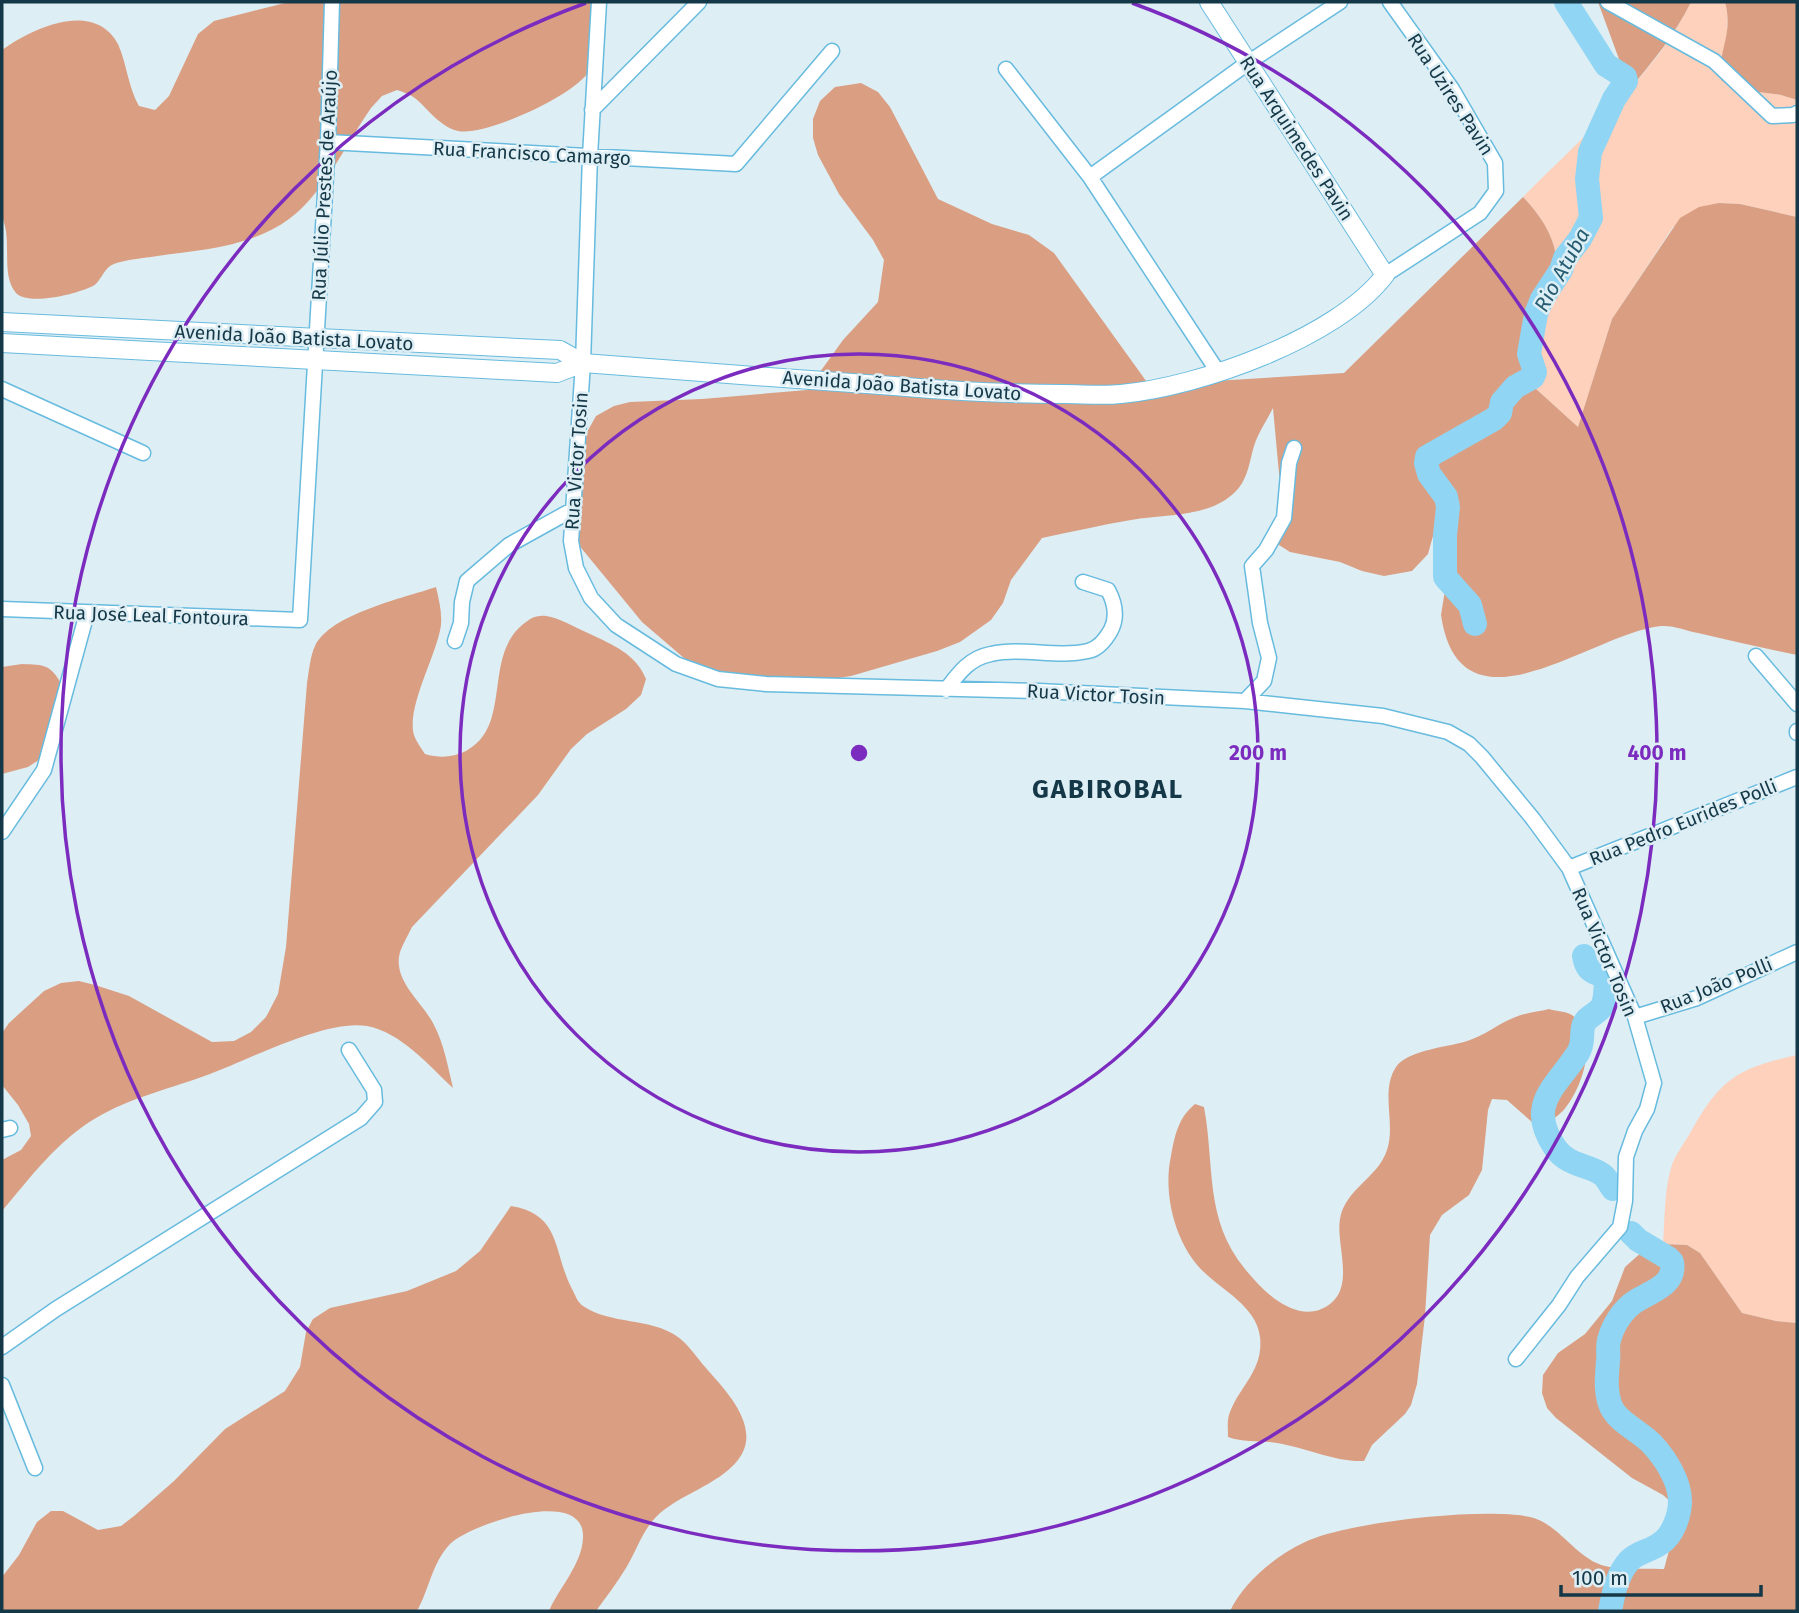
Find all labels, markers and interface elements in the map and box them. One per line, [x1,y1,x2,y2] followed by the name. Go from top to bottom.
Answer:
[1403,29,1499,160] street label: Rua Uzires Pavin
[1235,52,1358,225] street label: Rua Arquimedes Pavin
[307,69,342,301] street label: Rua Júlio Prestes de Araújo
[433,137,631,170] street label: Rua Francisco Camargo
[1528,224,1596,316] water label: Rio Atuba
[174,320,414,355] street label: Avenida João Batista Lovato
[782,366,1022,405] street label: Avenida João Batista Lovato
[560,391,593,531] street label: Rua Victor Tosin
[53,601,249,630] street label: Rua José Leal Fontoura
[1026,679,1166,710] street label: Rua Victor Tosin
[1229,740,1287,766] text: 200 m
[1627,740,1687,766] text: 400 m
[847,741,871,765] centre of rings
[1032,774,1184,805] district label: GABIROBAL
[1586,774,1780,871] street label: Rua Pedro Eurides Polli
[1567,884,1642,1020] street label: Rua Victor Tosin
[1657,952,1776,1018] street label: Rua João Polli
[1561,1554,1760,1598] scale bar
[1572,1565,1628,1591] text: 100 m

